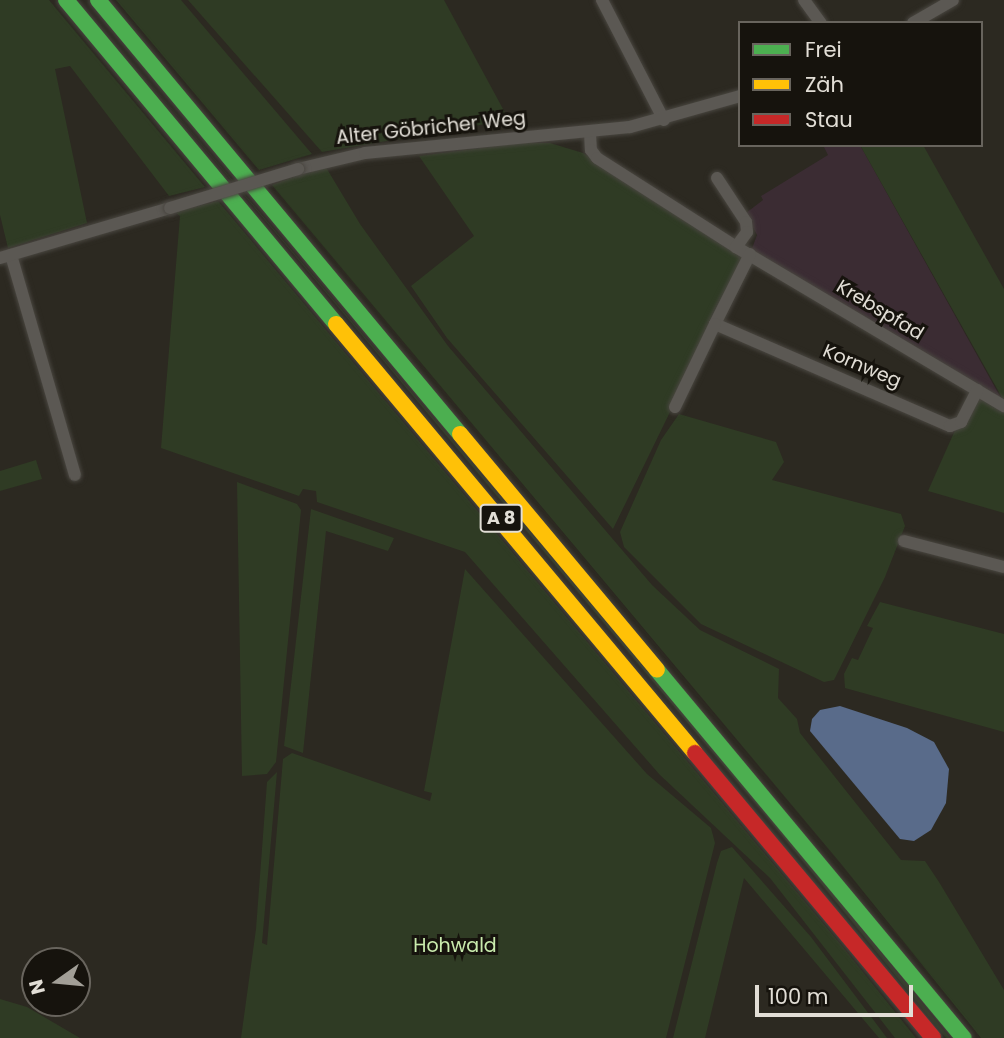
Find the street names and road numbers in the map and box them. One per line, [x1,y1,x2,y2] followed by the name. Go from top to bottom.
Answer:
[335,107,527,149] street label: Alter Göbricher Weg
[832,275,928,345] street label: Krebspfad
[819,339,905,393] street label: Kornweg
[478,504,524,532] road number: A 8

